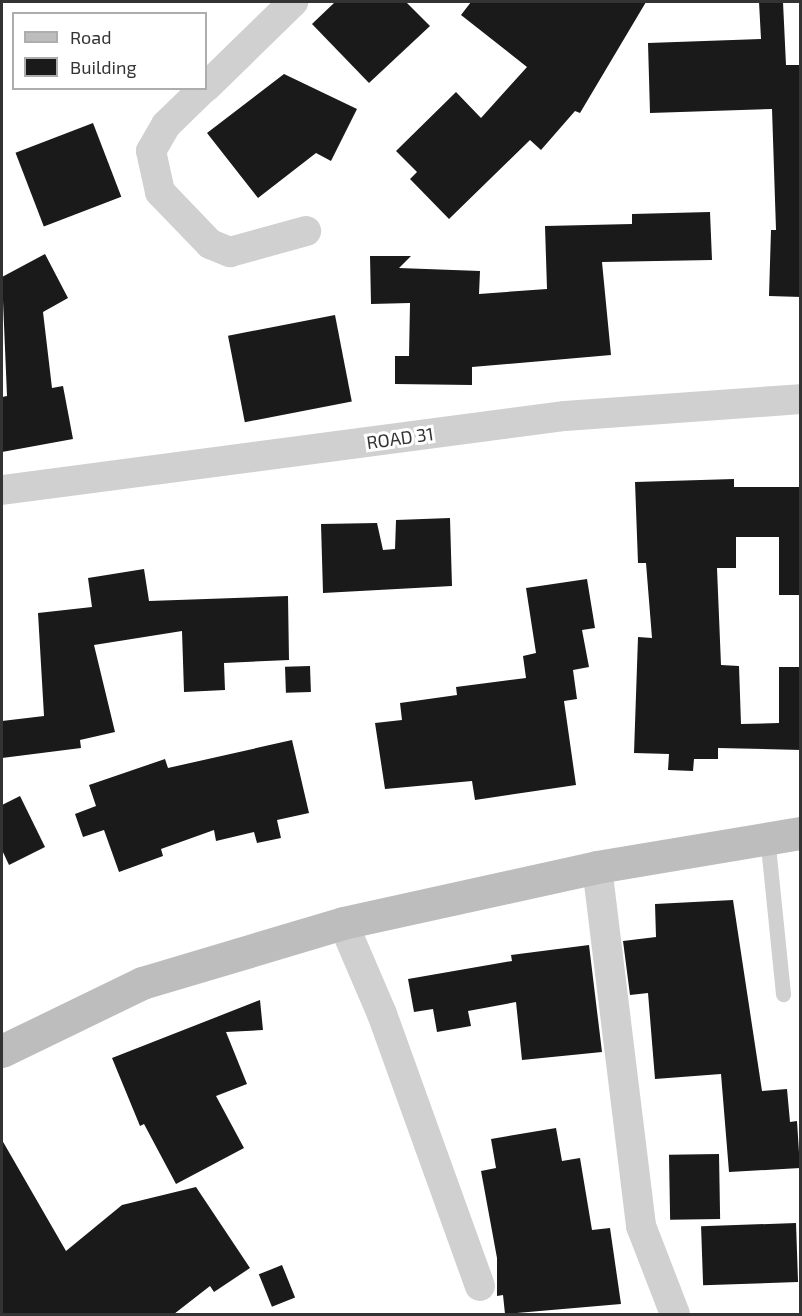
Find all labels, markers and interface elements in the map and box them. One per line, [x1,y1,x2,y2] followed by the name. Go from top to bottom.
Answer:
[12,12,207,90] legend
[70,26,111,48] text: Road
[70,56,137,78] text: Building
[365,423,435,453] street label: ROAD 31

